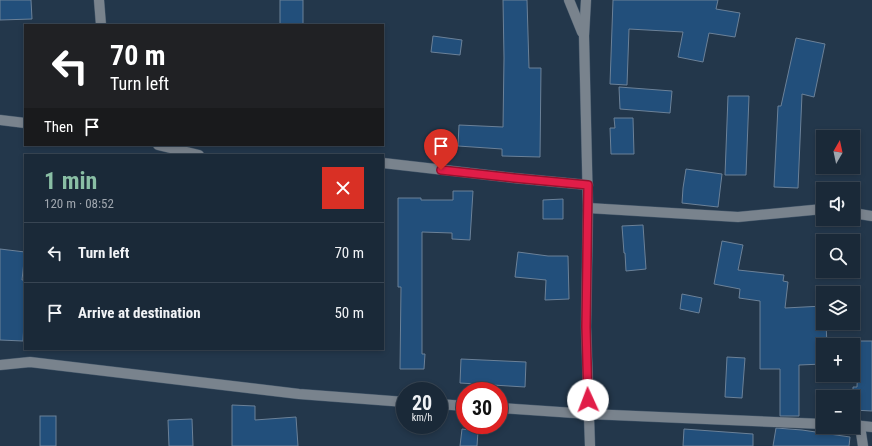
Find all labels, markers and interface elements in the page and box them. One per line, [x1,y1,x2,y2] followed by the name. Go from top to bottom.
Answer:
[110,39,166,72] text: 70 m
[44,40,96,92] icon: left
[110,73,169,94] text: Turn left
[81,116,103,138] icon: arrive
[44,118,73,136] text: Then
[424,129,458,170] pin
[816,130,860,174] north arrow
[816,130,860,434] map controls
[430,135,452,157] icon: arrive
[44,167,97,195] text: 1 min
[322,167,364,209] button: close
[816,182,860,226] button: sound
[44,196,114,211] text: 120 m · 08:52
[816,234,860,278] button: search
[44,242,66,264] icon: left
[78,244,129,262] text: Turn left
[334,244,364,262] text: 70 m
[816,286,860,330] button: layers
[44,302,66,324] icon: arrive
[78,304,201,322] text: Arrive at destination
[334,304,364,322] text: 50 m
[816,338,860,382] button: +
[567,379,609,421] position arrow
[456,382,508,434] speed limit sign: 30
[816,390,860,434] button: −
[412,391,432,415] text: 20
[412,412,432,423] text: km/h

